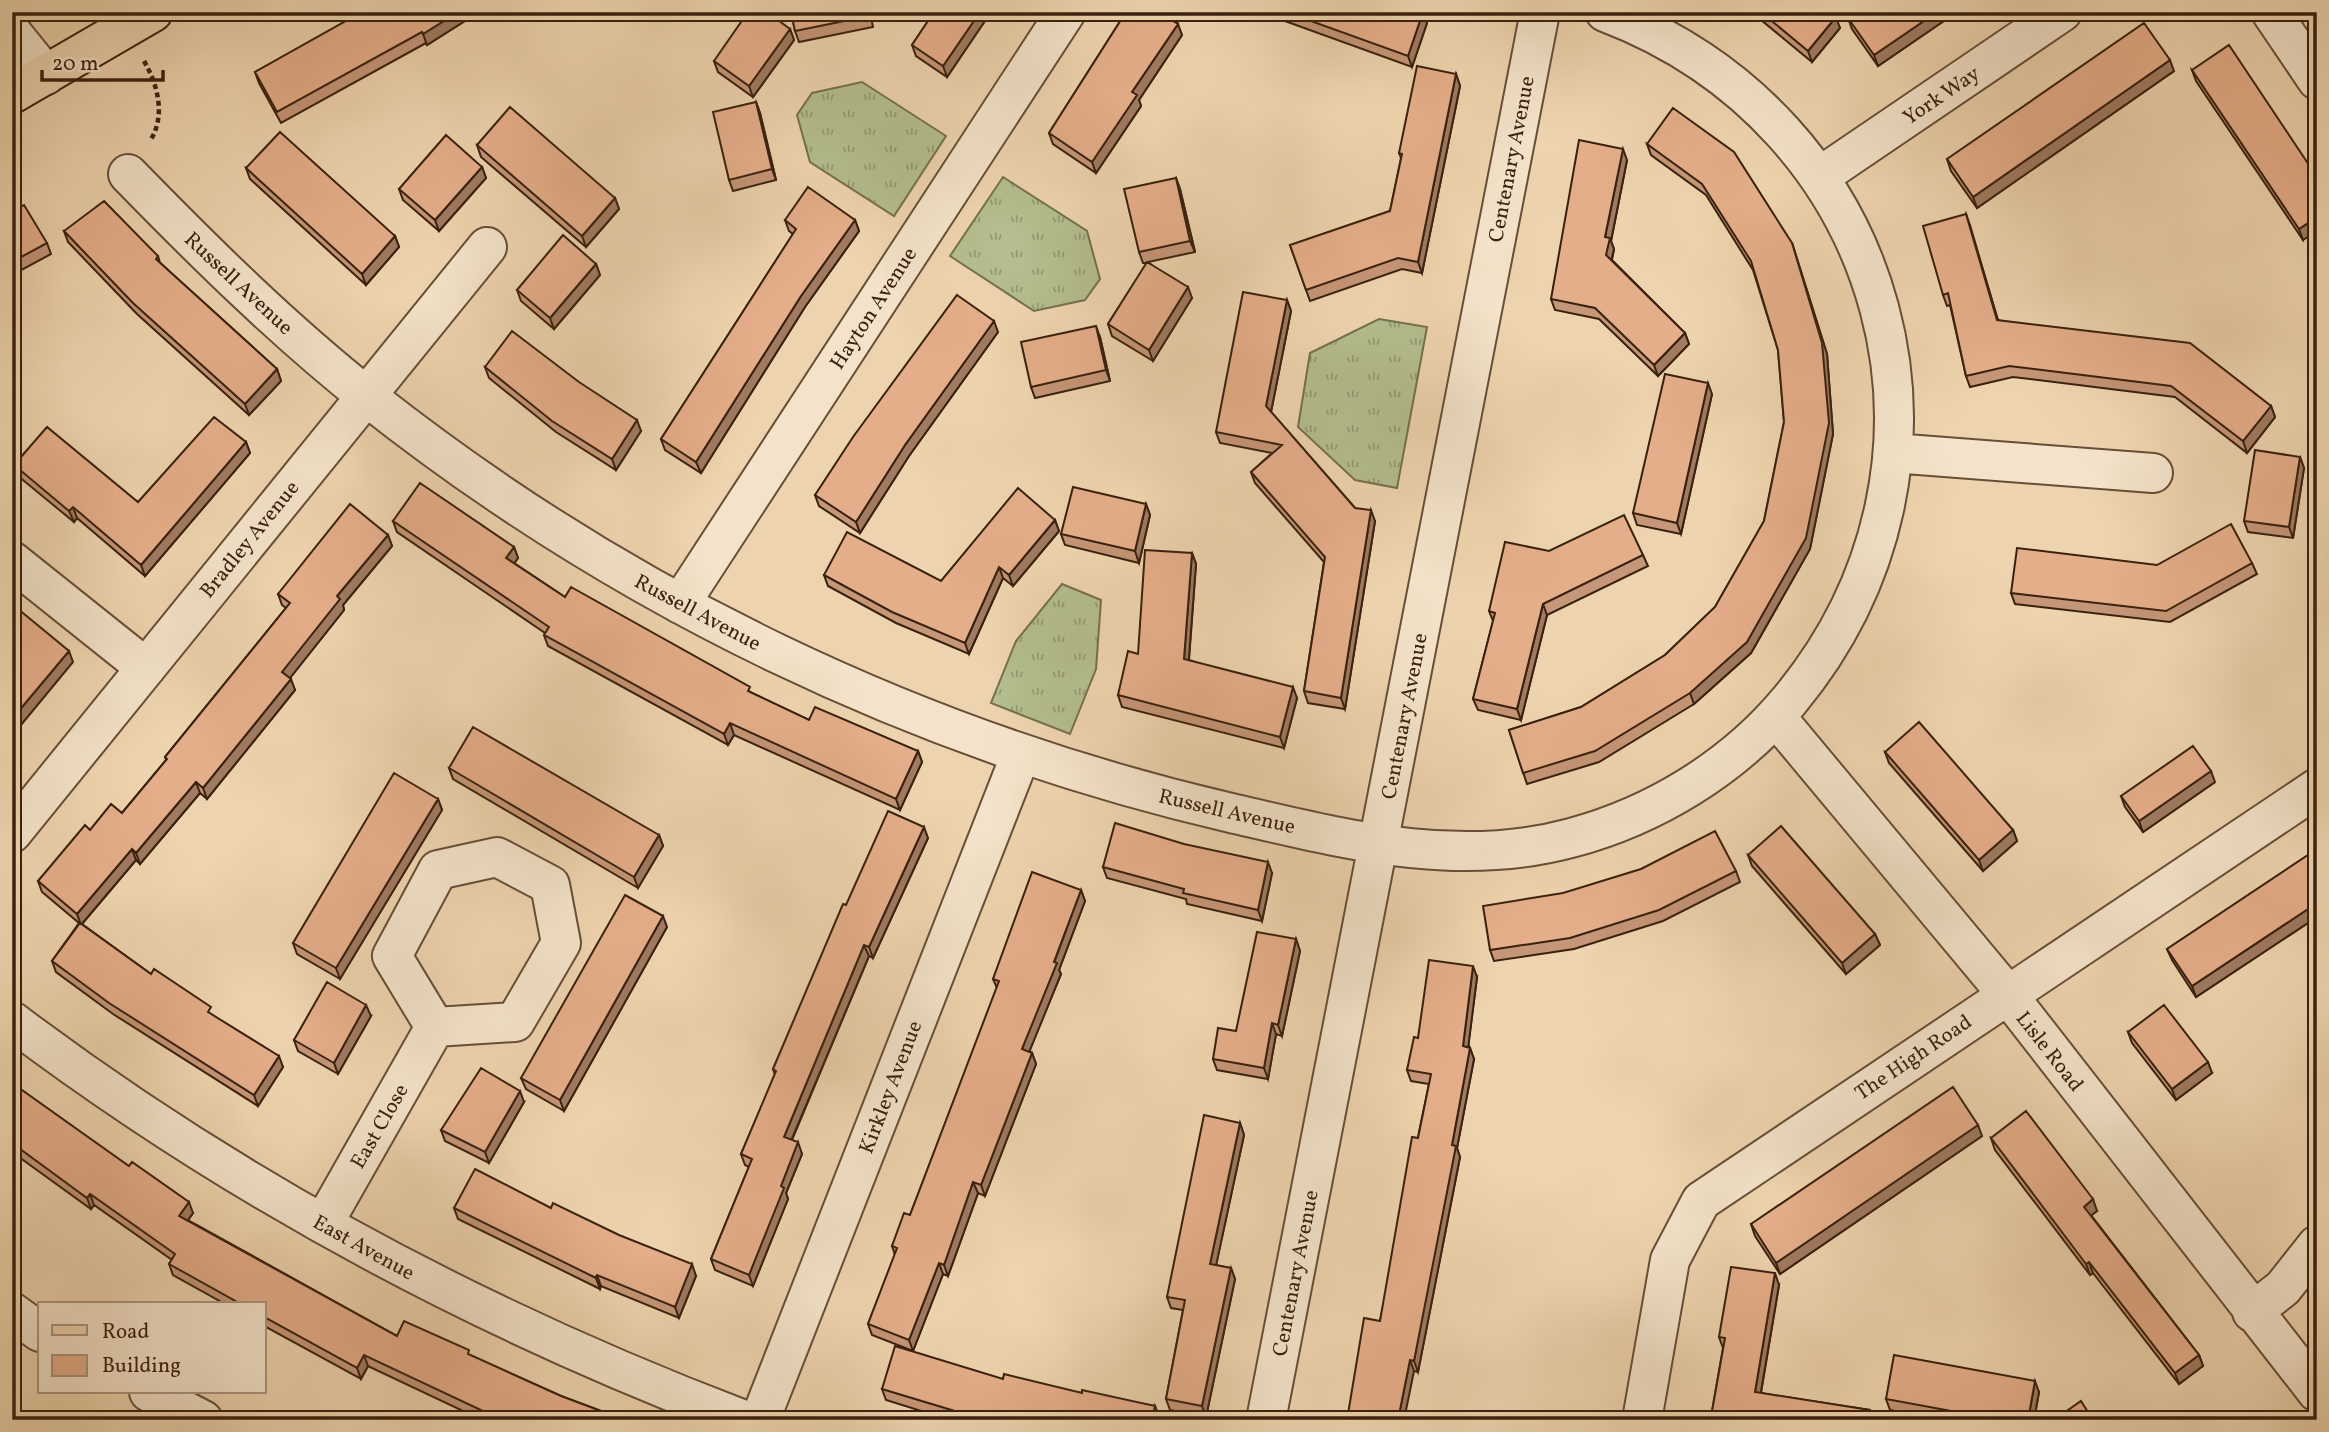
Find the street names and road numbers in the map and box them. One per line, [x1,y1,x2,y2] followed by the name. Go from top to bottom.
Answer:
[1898,60,1987,133] street label: York Way
[1482,74,1543,245] street label: Centenary Avenue
[177,226,299,342] street label: Russell Avenue
[824,242,925,376] street label: Hayton Avenue
[194,475,307,605] street label: Bradley Avenue
[629,568,766,659] street label: Russell Avenue
[1375,631,1436,802] street label: Centenary Avenue
[1155,783,1298,842] street label: Russell Avenue
[2008,1006,2089,1098] street label: Lisle Road
[1850,1008,1978,1108] street label: The High Road
[853,1017,930,1158] street label: Kirkley Avenue
[344,1079,416,1175] street label: East Close
[1266,1188,1327,1359] street label: Centenary Avenue
[307,1208,419,1288] street label: East Avenue

